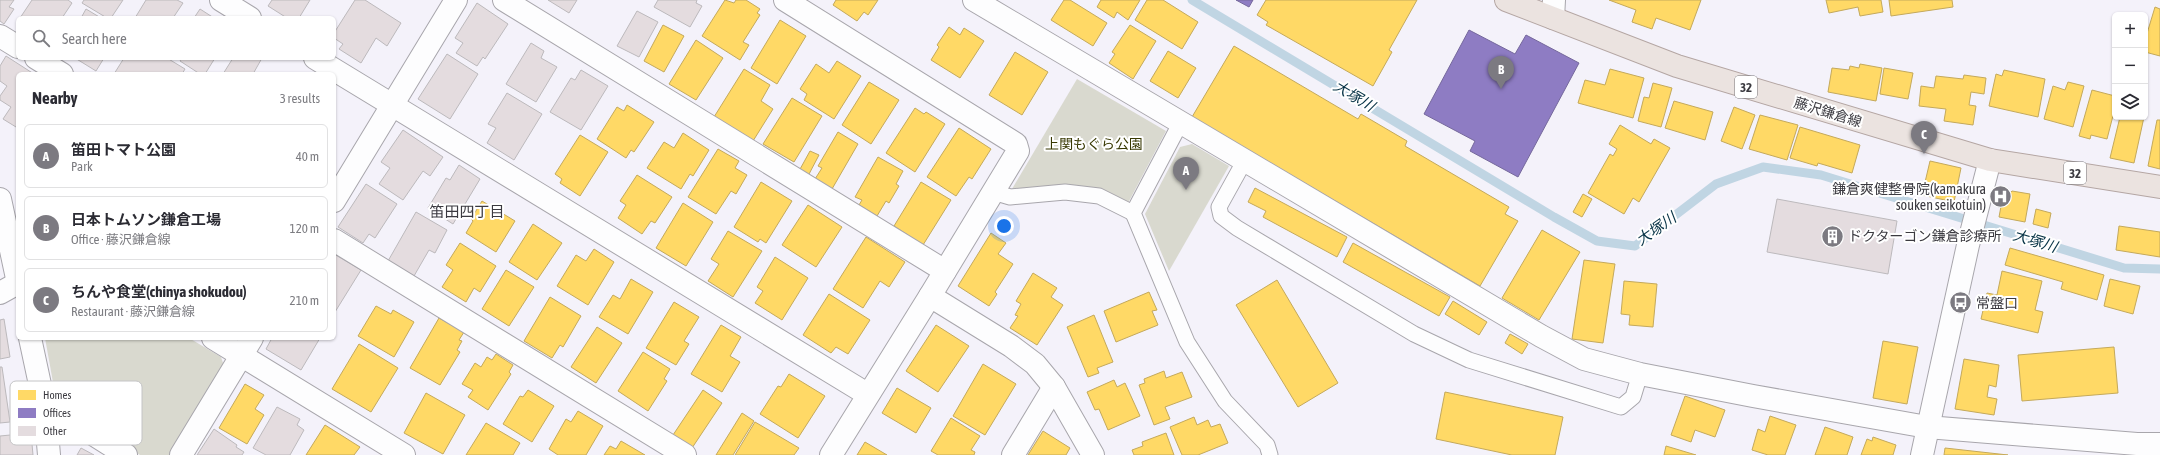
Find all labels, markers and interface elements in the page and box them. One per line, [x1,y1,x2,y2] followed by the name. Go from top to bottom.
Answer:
[2112,12,2148,120] map controls
[2112,12,2148,48] button: +
[16,16,336,60] search box
[30,27,52,49] icon: search
[62,30,127,47] text: Search here
[2112,48,2148,84] button: −
[1488,56,1514,89] pin: B
[1735,76,1757,98] road number: 32
[1331,77,1380,115] water label: 大塚川
[2112,84,2148,120] button: layers
[32,88,78,108] text: Nearby
[280,91,320,106] text: 3 results
[1792,94,1864,130] street label: 藤沢鎌倉線
[1911,121,1937,154] pin: C
[1045,136,1143,152] park label: 上関もぐら公園
[71,141,176,158] text: 笛田トマト公園
[43,149,49,164] text: A
[296,149,319,164] text: 40 m
[1173,157,1199,190] pin: A
[71,159,93,174] text: Park
[2064,162,2086,184] road number: 32
[1832,181,1986,213] place label: 鎌倉爽健整骨院(kamakura souken seikotuin)
[1988,184,2014,210] hospital icon: 鎌倉爽健整骨院(kamakura souken seikotuin)
[429,203,505,220] district label: 笛田四丁目
[1632,208,1681,248] water label: 大塚川
[71,211,221,228] text: 日本トムソン鎌倉工場
[994,216,1014,236] your location
[43,221,49,236] text: B
[290,221,319,236] text: 120 m
[1819,223,1845,249] building icon: ドクターゴン鎌倉診療所
[2011,226,2061,256] water label: 大塚川
[1848,228,2001,244] place label: ドクターゴン鎌倉診療所
[71,232,171,247] text: Office · 藤沢鎌倉線
[71,283,247,300] text: ちんや食堂(chinya shokudou)
[1948,290,1974,316] bus stop icon: 常盤口
[43,293,49,308] text: C
[290,293,319,308] text: 210 m
[1976,295,2018,311] place label: 常盤口
[71,304,195,319] text: Restaurant · 藤沢鎌倉線
[10,381,142,445] legend
[43,389,71,401] text: Homes
[43,407,71,419] text: Offices
[43,425,67,437] text: Other

